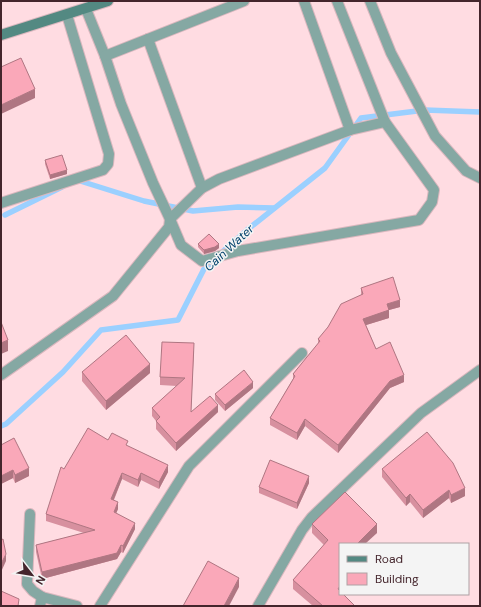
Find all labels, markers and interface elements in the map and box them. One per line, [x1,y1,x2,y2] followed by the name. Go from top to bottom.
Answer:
[201,221,258,275] water label: Cain Water
[339,543,469,595] legend
[375,551,403,567] text: Road
[12,555,52,595] north arrow
[375,571,419,587] text: Building
[33,573,49,587] text: N

